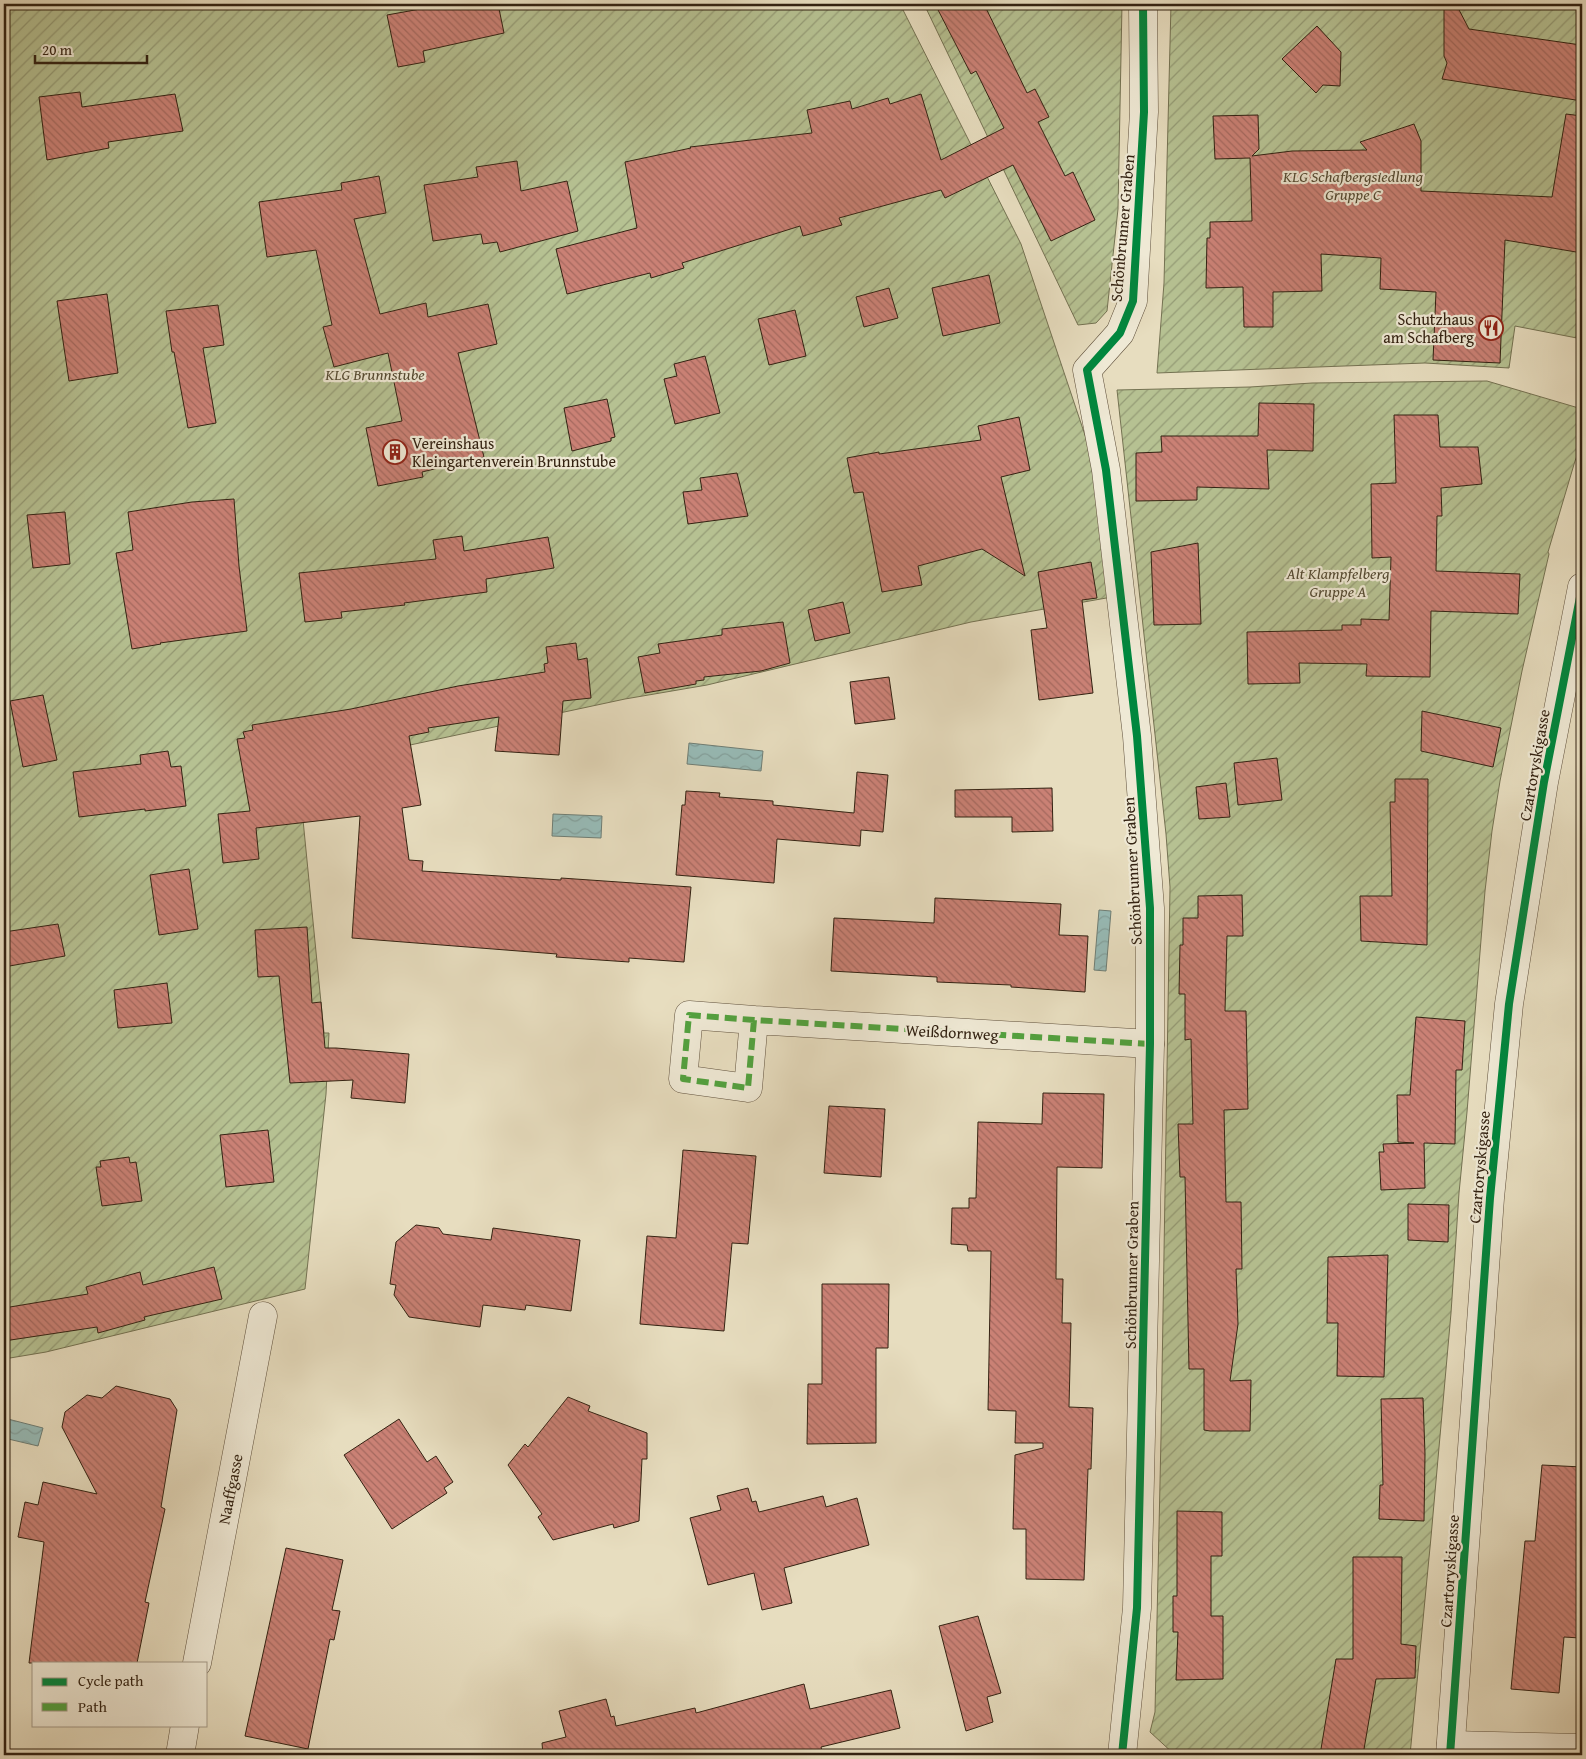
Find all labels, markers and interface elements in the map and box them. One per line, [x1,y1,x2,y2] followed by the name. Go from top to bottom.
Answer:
[35,32,148,64] scale bar
[42,39,73,60] text: 20 m
[1104,153,1140,303] street label: Schönbrunner Graben
[1282,164,1424,206] park label: KLG Schafbergsiedlung Gruppe C
[1383,307,1474,349] place label: Schutzhaus am Schafberg
[1478,315,1504,341] restaurant icon: Schutzhaus am Schafberg
[324,362,425,386] park label: KLG Brunnstube
[412,431,616,473] place label: Vereinshaus Kleingartenverein Brunnstube
[382,439,408,465] building icon: Vereinshaus Kleingartenverein Brunnstube
[1286,561,1390,603] park label: Alt Klampfelberg Gruppe A
[1512,707,1556,823] street label: Czartoryskigasse
[1116,796,1148,946] street label: Schönbrunner Graben
[905,1018,999,1046] street label: Weißdornweg
[1462,1110,1496,1224] street label: Czartoryskigasse
[1118,1201,1144,1349] street label: Schönbrunner Graben
[211,1452,249,1526] street label: Naaffgasse
[1433,1514,1465,1628] street label: Czartoryskigasse
[32,1662,208,1726] legend
[78,1670,144,1691] text: Cycle path
[78,1696,107,1717] text: Path

